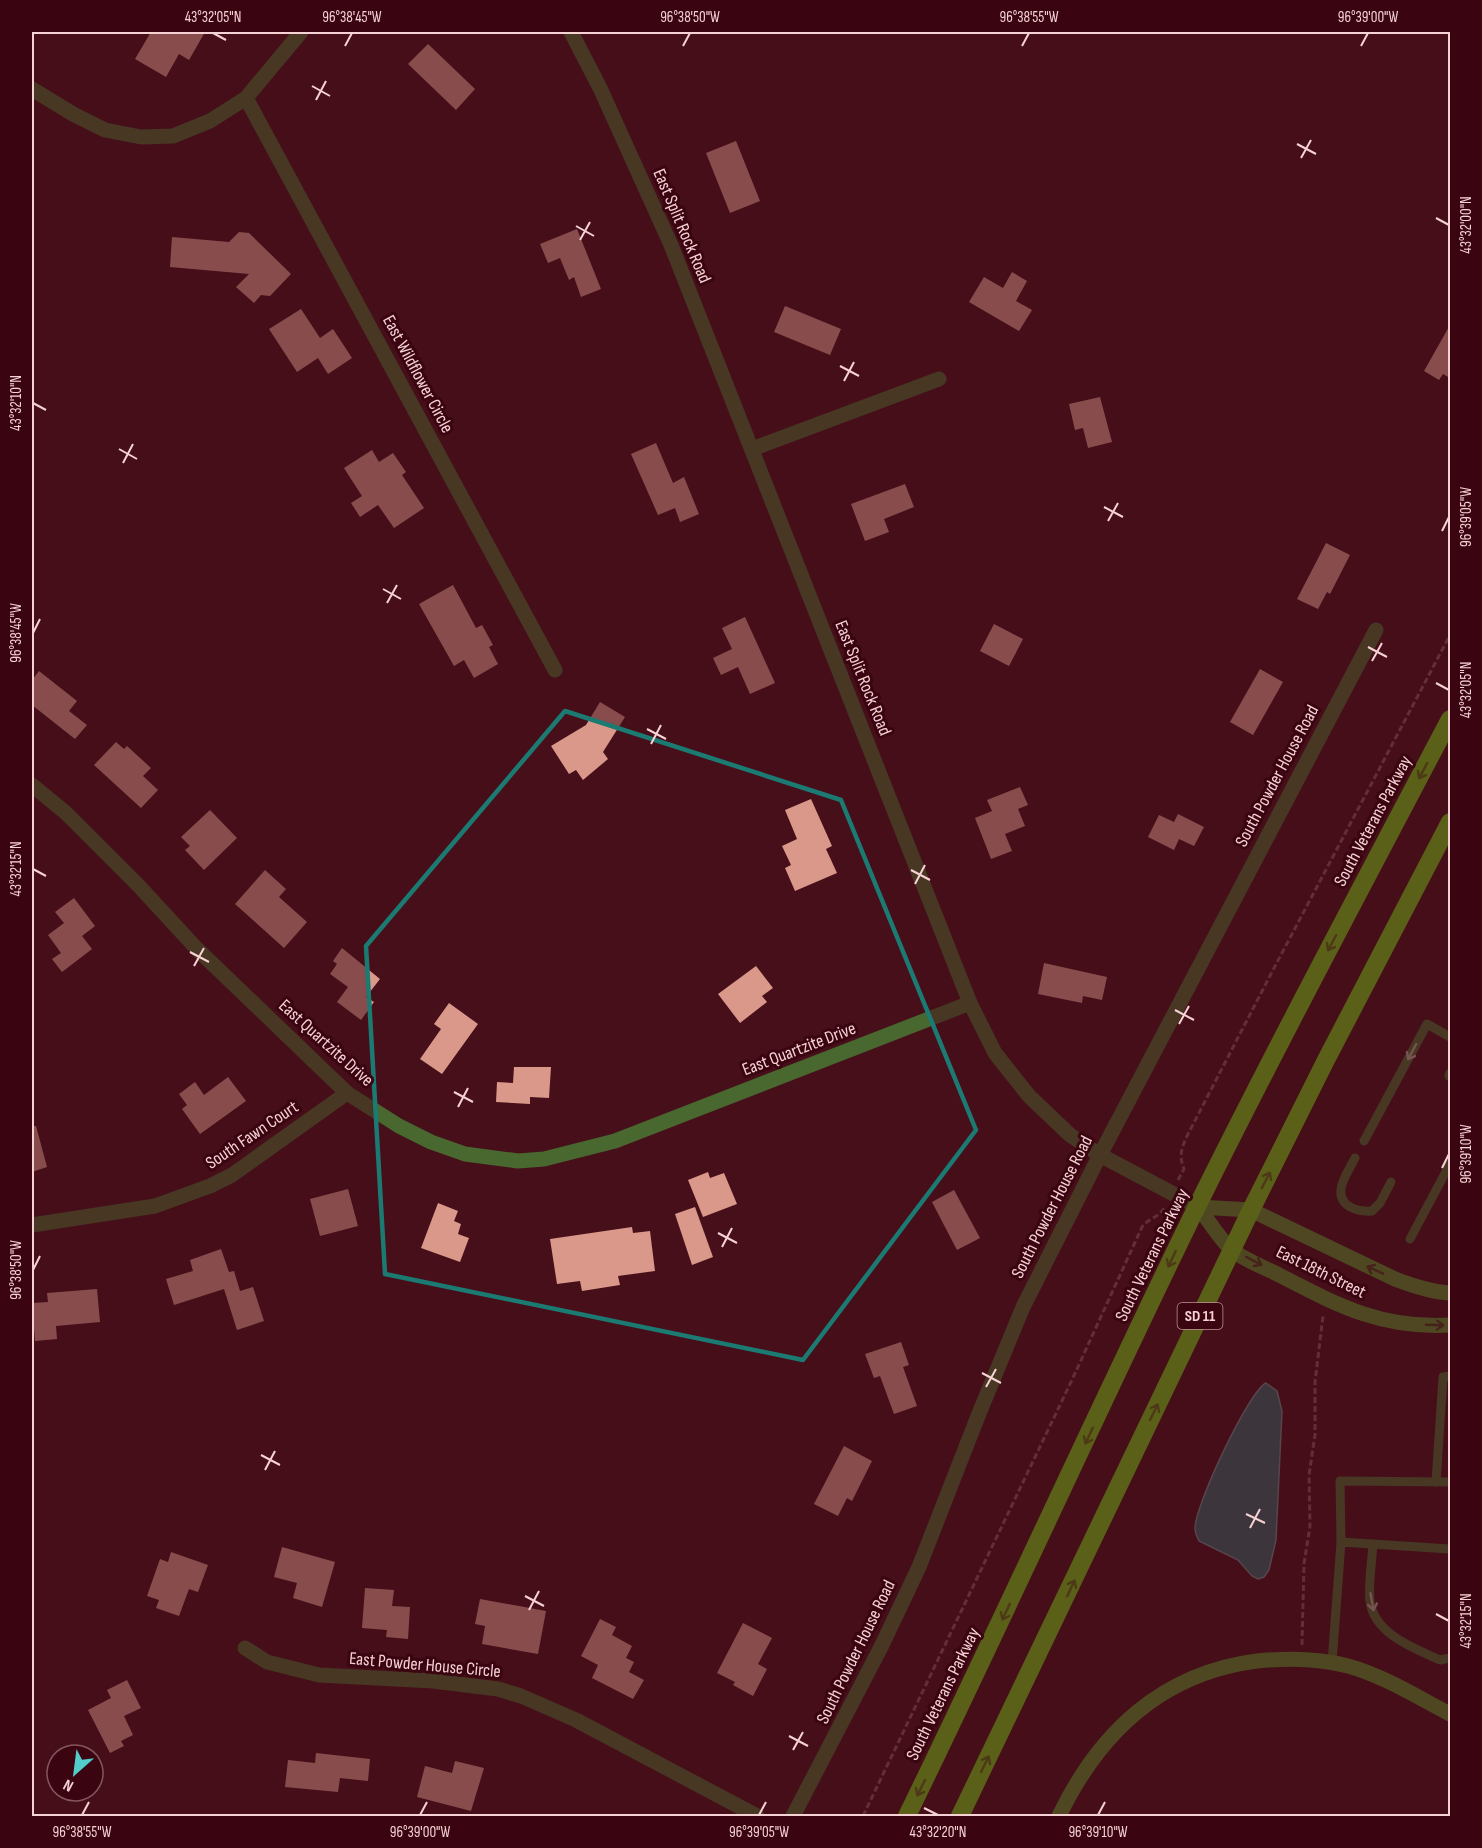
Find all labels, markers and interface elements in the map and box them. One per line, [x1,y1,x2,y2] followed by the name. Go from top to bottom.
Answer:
[185,8,241,27] text: 43°32'05"N
[322,8,382,27] text: 96°38'45"W
[660,8,720,27] text: 96°38'50"W
[1000,8,1059,27] text: 96°38'55"W
[1338,8,1398,27] text: 96°39'00"W
[649,166,715,286] street label: East Split Rock Road
[1457,196,1476,254] text: 43°32'00"N
[378,312,458,436] street label: East Wildflower Circle
[7,375,26,431] text: 43°32'10"N
[1457,487,1476,547] text: 96°39'05"W
[7,603,26,663] text: 96°38'45"W
[830,618,896,738] street label: East Split Rock Road
[1457,662,1476,718] text: 43°32'05"N
[1231,702,1323,850] street label: South Powder House Road
[1330,752,1416,890] street label: South Veterans Parkway
[1417,762,1429,779] one-way arrow
[7,841,26,897] text: 43°32'15"N
[1325,934,1337,952] one-way arrow
[274,995,378,1091] street label: East Quartzite Drive
[739,1018,859,1080] street label: East Quartzite Drive
[1406,1042,1417,1060] one-way arrow
[202,1096,303,1174] street label: South Fawn Court
[1457,1124,1476,1184] text: 96°39'10"W
[1007,1132,1097,1282] street label: South Powder House Road
[1261,1171,1273,1189] one-way arrow
[1111,1185,1193,1325] street label: South Veterans Parkway
[7,1240,26,1300] text: 96°38'50"W
[1273,1241,1370,1303] street label: East 18th Street
[1166,1250,1177,1268] one-way arrow
[1244,1256,1262,1267] one-way arrow
[1366,1264,1385,1275] one-way arrow
[1178,1303,1222,1329] road number: SD 11
[1425,1319,1445,1330] one-way arrow
[1148,1403,1160,1421] one-way arrow
[1082,1426,1094,1444] one-way arrow
[812,1577,900,1727] street label: South Powder House Road
[1065,1580,1077,1598] one-way arrow
[1367,1592,1378,1611] one-way arrow
[1457,1593,1476,1649] text: 43°32'15"N
[999,1603,1011,1621] one-way arrow
[902,1624,984,1764] street label: South Veterans Parkway
[348,1648,502,1682] street label: East Powder House Circle
[45,1743,105,1803] north arrow
[980,1755,992,1773] one-way arrow
[60,1775,77,1795] text: N
[914,1778,926,1796] one-way arrow
[53,1823,112,1842] text: 96°38'55"W
[390,1823,450,1842] text: 96°39'00"W
[729,1823,789,1842] text: 96°39'05"W
[910,1823,966,1842] text: 43°32'20"N
[1068,1823,1128,1842] text: 96°39'10"W

